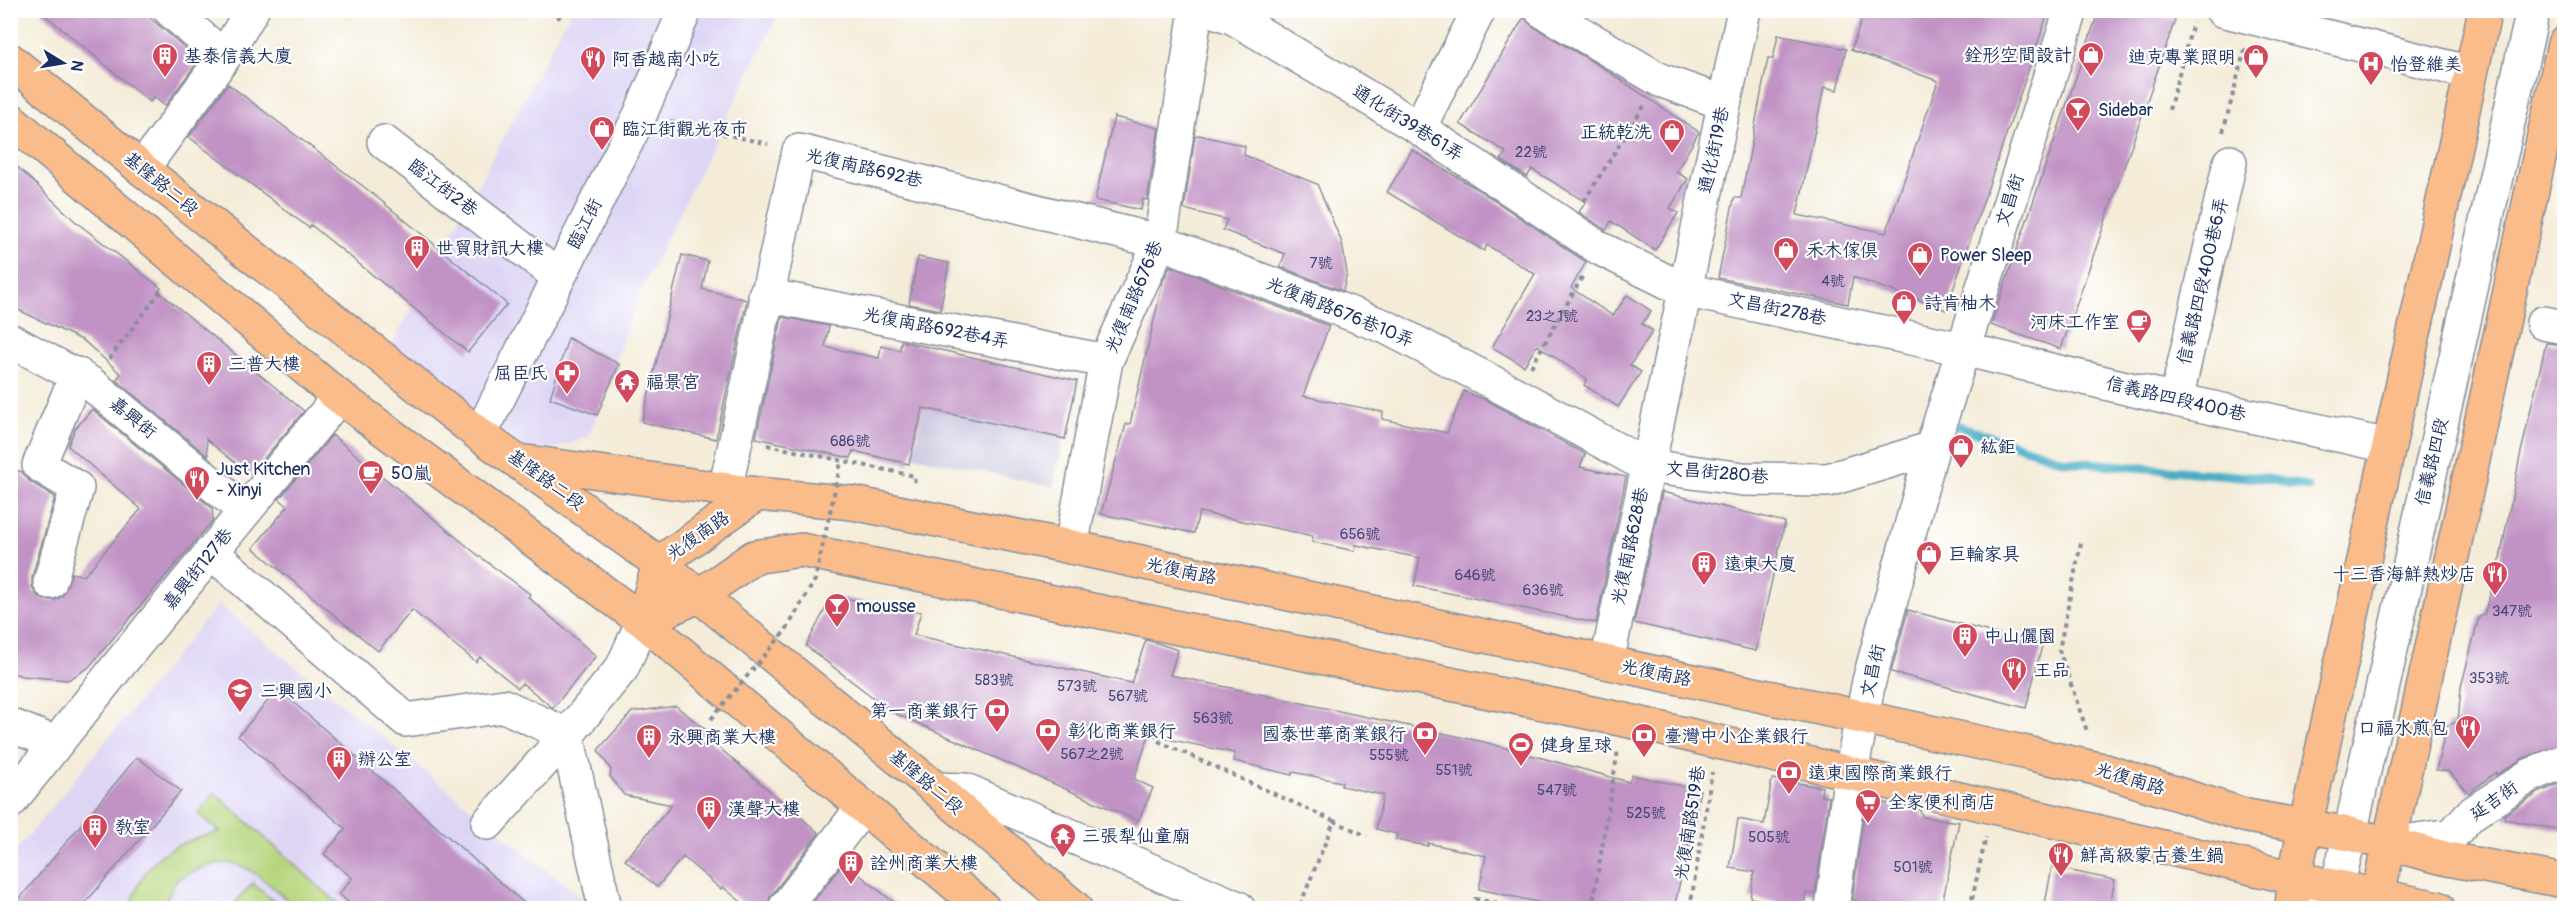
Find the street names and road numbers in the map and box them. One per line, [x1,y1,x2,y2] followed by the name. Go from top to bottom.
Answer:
[1348,80,1468,166] street label: 通化街39巷61弄
[1694,104,1734,196] street label: 通化街19巷
[803,143,925,193] street label: 光復南路692巷
[119,147,203,221] street label: 基隆路二段
[403,154,483,222] street label: 臨江街2巷
[1991,171,2029,229] street label: 文昌街
[562,195,608,253] street label: 臨江街
[2173,195,2233,367] street label: 信義路四段400巷6弄
[1100,237,1168,357] street label: 光復南路676巷
[1263,272,1417,352] street label: 光復南路676巷10弄
[1725,287,1829,331] street label: 文昌街278巷
[861,303,1011,353] street label: 光復南路692巷4弄
[2104,372,2248,426] street label: 信義路四段400巷
[105,392,161,444] street label: 嘉興街
[2411,416,2453,508] street label: 信義路四段
[503,444,589,516] street label: 基隆路二段
[1664,457,1770,489] street label: 文昌街280巷
[1606,485,1654,607] street label: 光復南路628巷
[662,506,734,566] street label: 光復南路
[158,523,238,615] street label: 嘉興街127巷
[1143,552,1219,590] street label: 光復南路
[1856,642,1890,700] street label: 文昌街
[1618,654,1694,692] street label: 光復南路
[884,744,968,820] street label: 基隆路二段
[2092,757,2168,801] street label: 光復南路
[1670,764,1710,882] street label: 光復南路519巷
[2465,776,2523,826] street label: 延吉街

